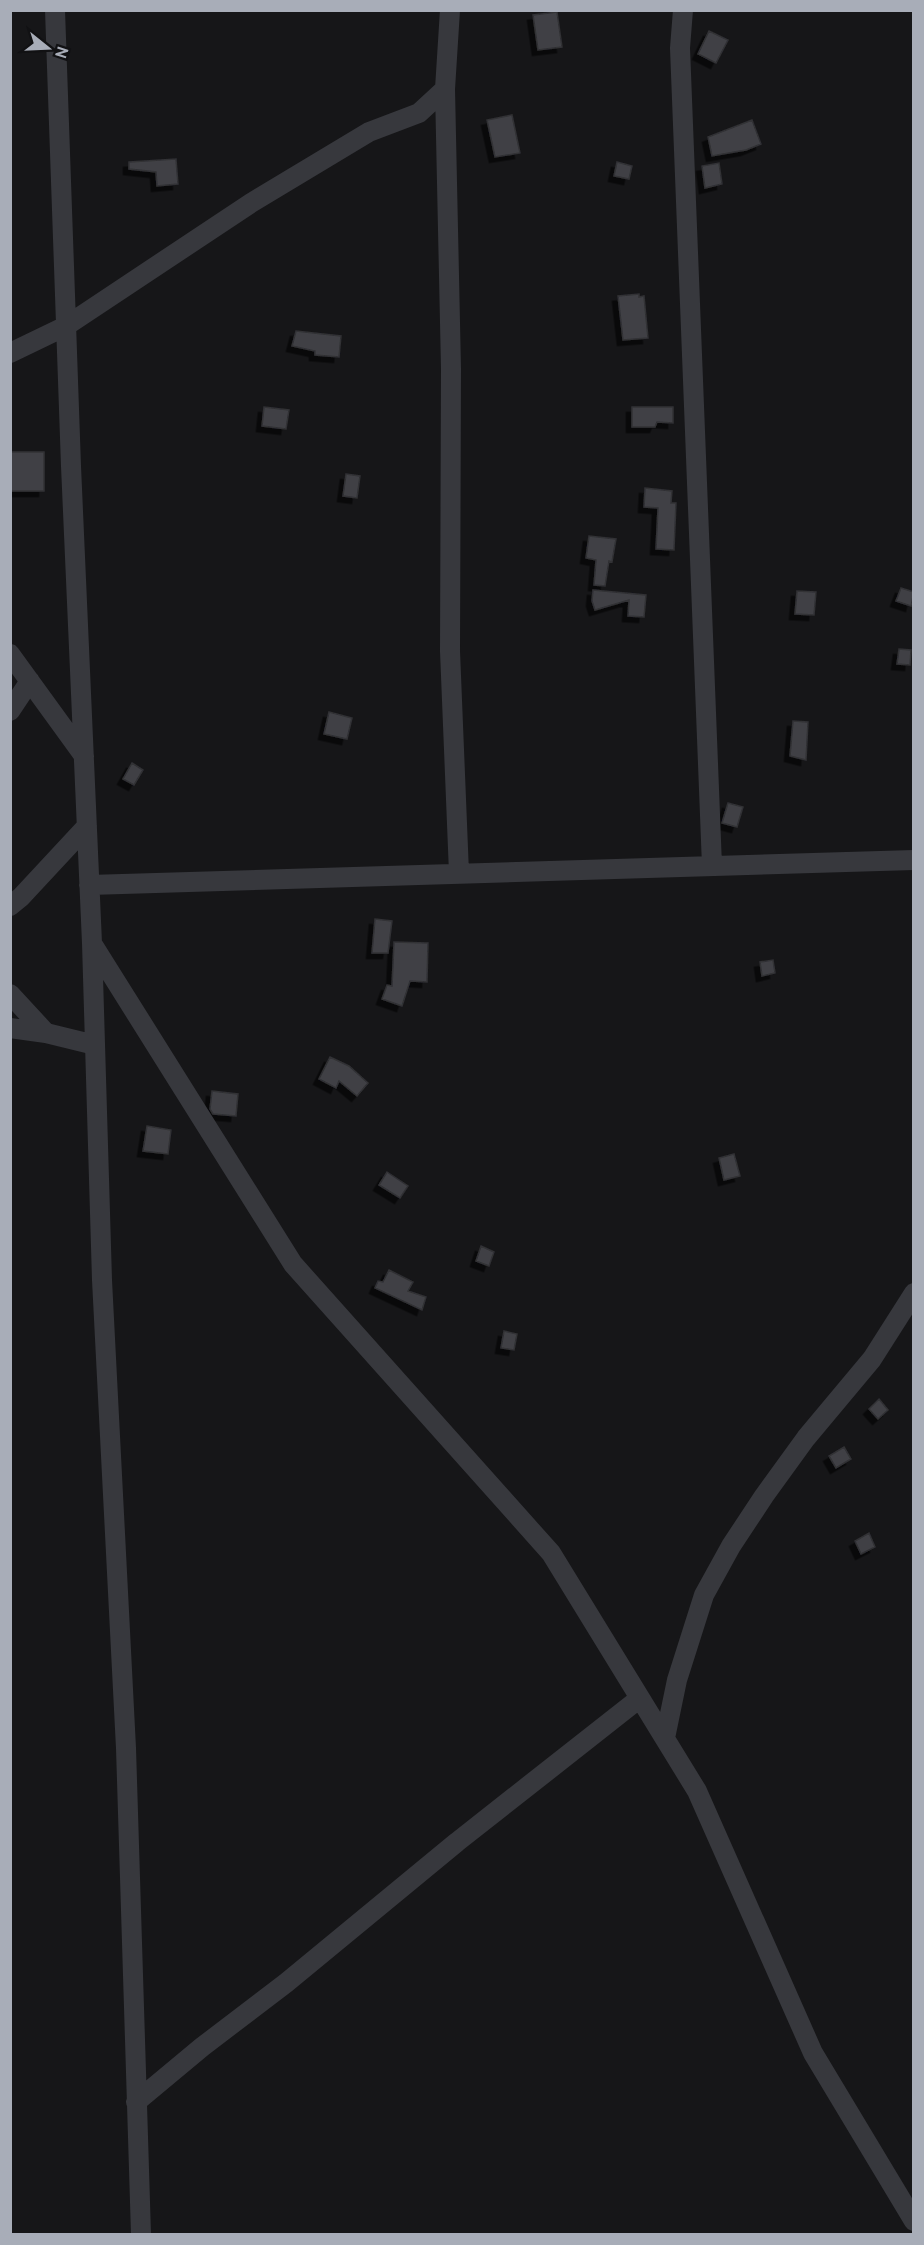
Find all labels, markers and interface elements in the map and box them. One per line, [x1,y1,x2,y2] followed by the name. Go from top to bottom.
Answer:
[18,18,78,78] north arrow
[49,43,72,61] text: N

